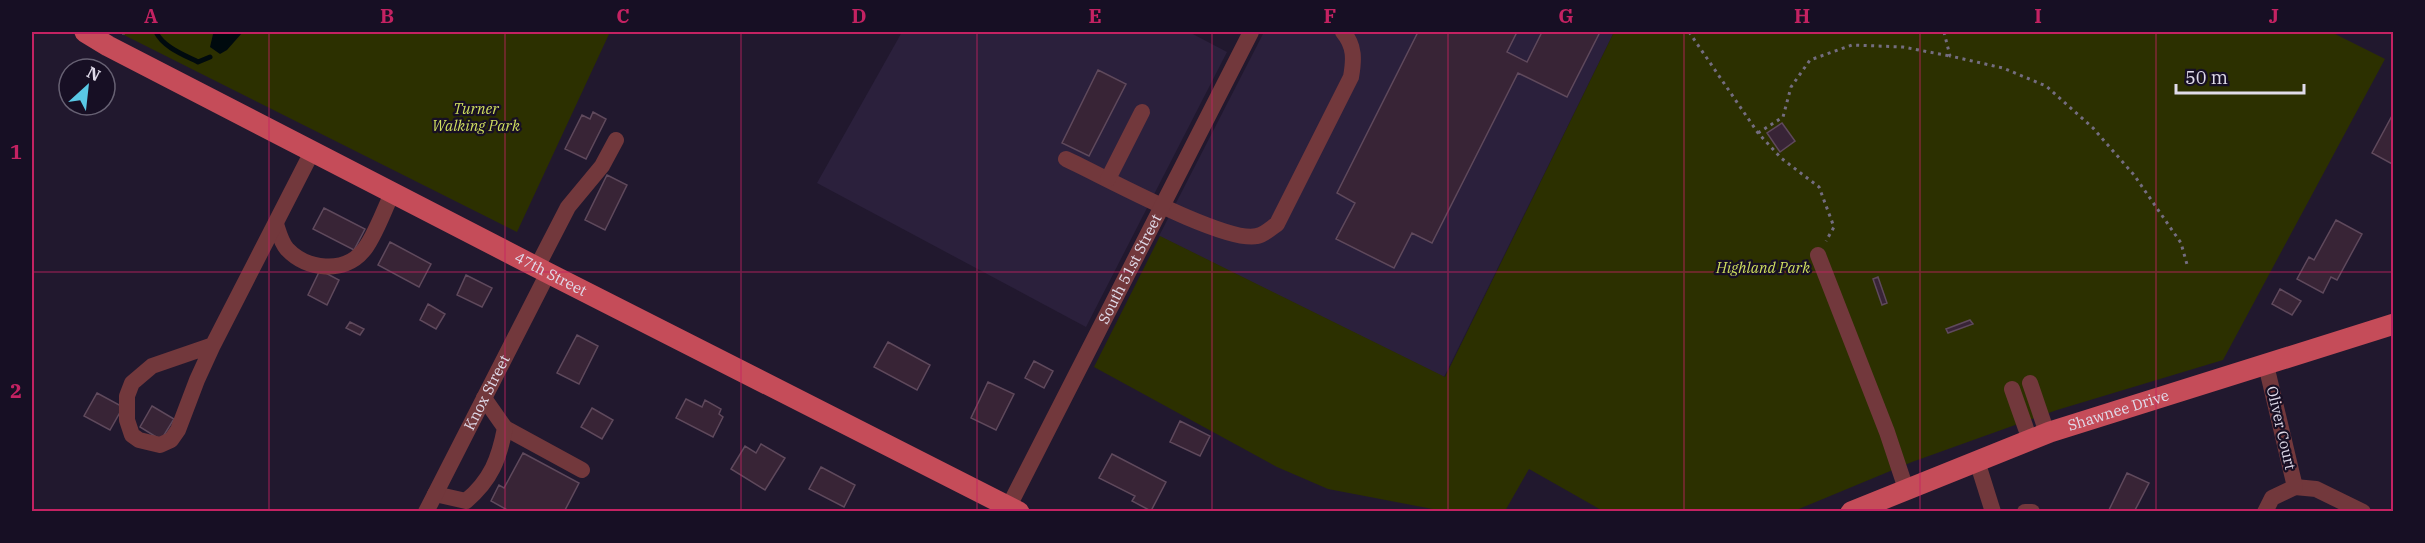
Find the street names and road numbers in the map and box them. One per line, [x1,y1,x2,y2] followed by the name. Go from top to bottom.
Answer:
[1094,211,1165,327] street label: South 51st Street
[512,248,590,300] street label: 47th Street
[459,351,514,433] street label: Knox Street
[2263,384,2300,472] street label: Oliver Court
[2065,385,2171,435] street label: Shawnee Drive

